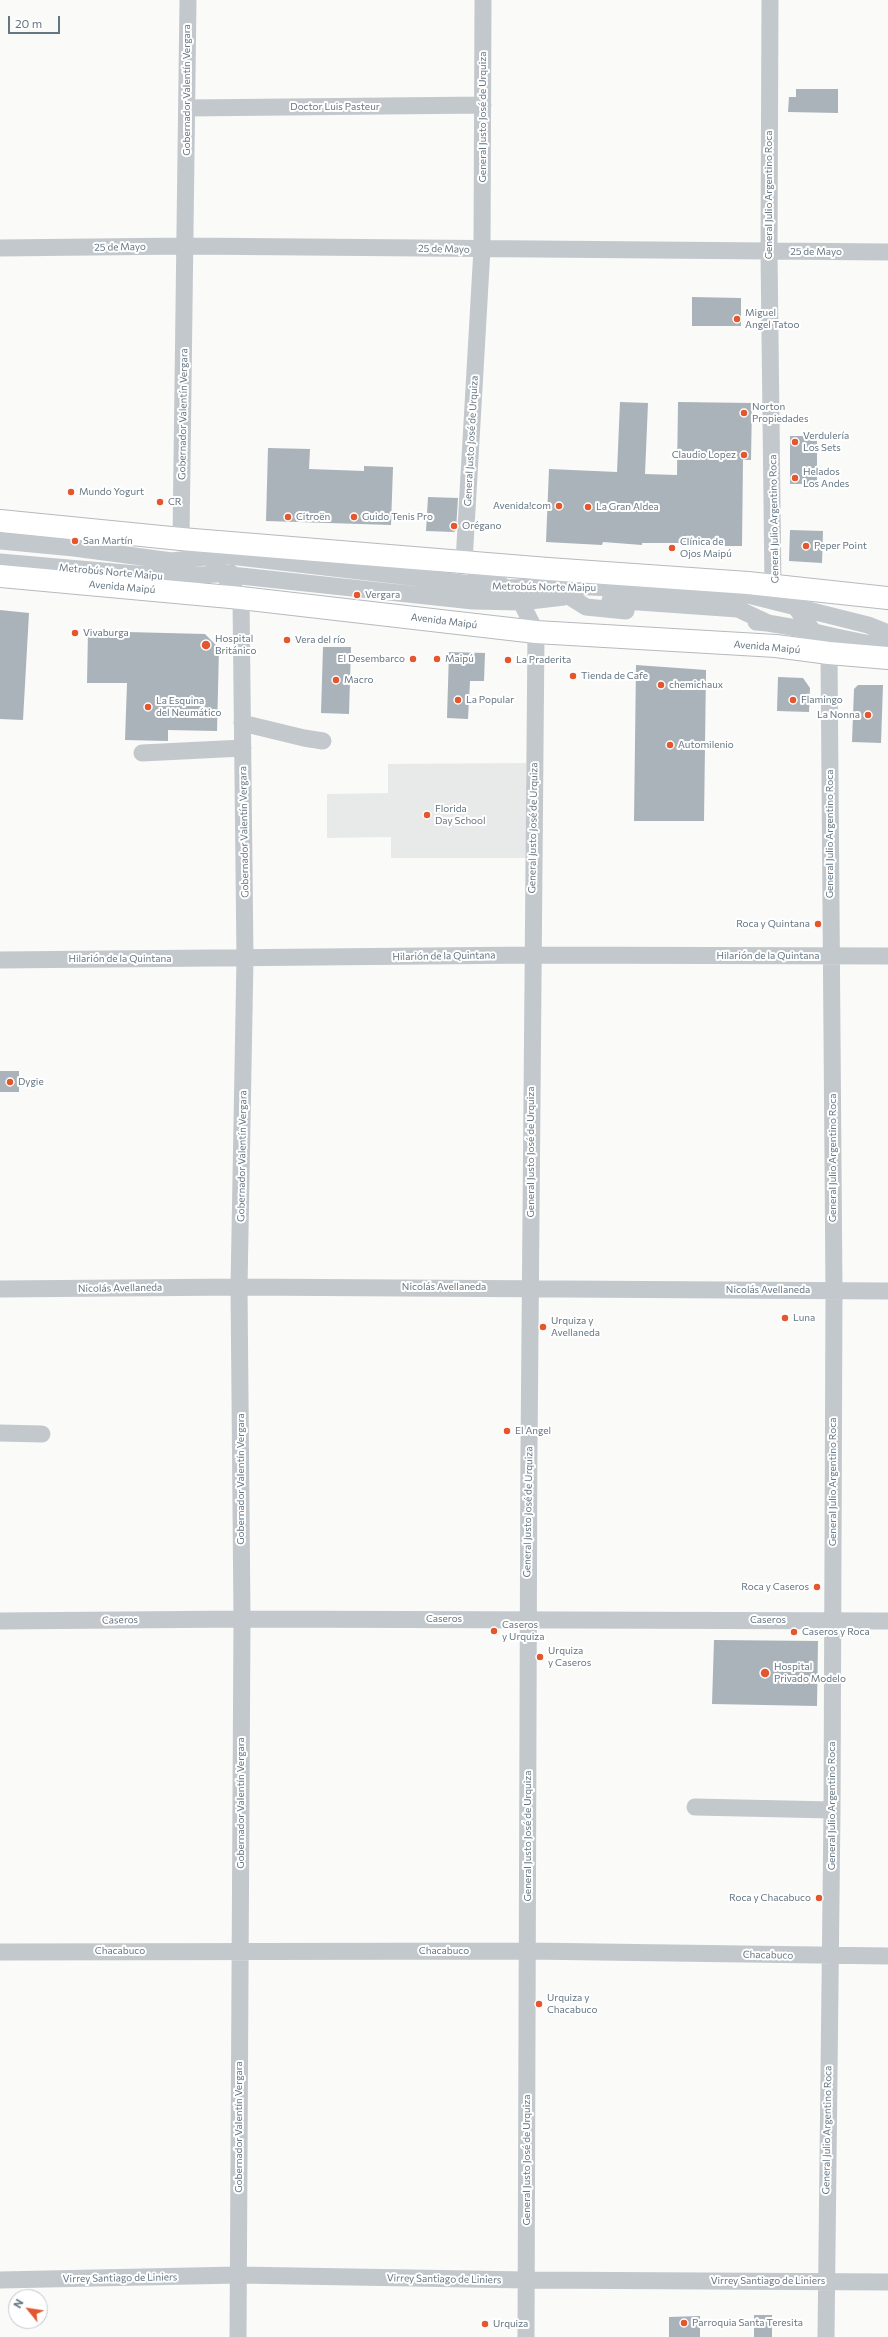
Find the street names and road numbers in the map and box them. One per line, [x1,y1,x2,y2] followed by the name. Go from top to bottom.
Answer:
[181,24,193,156] street label: Gobernador Valentín Vergara
[477,52,489,182] street label: General Justo José de Urquiza
[290,101,380,113] street label: Doctor Luis Pasteur
[763,131,775,259] street label: General Julio Argentino Roca
[94,241,146,253] street label: 25 de Mayo
[418,243,470,255] street label: 25 de Mayo
[790,246,842,258] street label: 25 de Mayo
[176,348,190,480] street label: Gobernador Valentín Vergara
[462,375,480,507] street label: General Justo José de Urquiza
[767,455,781,583] street label: General Julio Argentino Roca
[59,561,163,583] street label: Metrobús Norte Maipu
[88,578,156,596] street label: Avenida Maipú
[492,580,596,594] street label: Metrobús Norte Maipu
[410,611,478,631] street label: Avenida Maipú
[733,638,801,656] street label: Avenida Maipú
[526,762,540,894] street label: General Justo José de Urquiza
[237,766,251,898] street label: Gobernador Valentín Vergara
[824,770,836,898] street label: General Julio Argentino Roca
[392,949,496,963] street label: Hilarión de la Quintana
[716,950,820,962] street label: Hilarión de la Quintana
[68,953,172,965] street label: Hilarión de la Quintana
[525,1087,537,1217] street label: General Justo José de Urquiza
[235,1090,249,1222] street label: Gobernador Valentín Vergara
[827,1094,839,1222] street label: General Julio Argentino Roca
[78,1281,162,1295] street label: Nicolás Avellaneda
[402,1281,486,1293] street label: Nicolás Avellaneda
[726,1284,810,1296] street label: Nicolás Avellaneda
[235,1413,247,1545] street label: Gobernador Valentín Vergara
[827,1418,839,1546] street label: General Julio Argentino Roca
[521,1446,535,1578] street label: General Justo José de Urquiza
[426,1613,462,1625] street label: Caseros
[102,1614,138,1626] street label: Caseros
[750,1614,786,1626] street label: Caseros
[235,1737,247,1869] street label: Gobernador Valentín Vergara
[826,1742,838,1870] street label: General Julio Argentino Roca
[522,1771,534,1901] street label: General Justo José de Urquiza
[95,1945,145,1957] street label: Chacabuco
[419,1945,469,1957] street label: Chacabuco
[743,1949,793,1961] street label: Chacabuco
[233,2061,245,2193] street label: Gobernador Valentín Vergara
[820,2066,834,2194] street label: General Julio Argentino Roca
[521,2095,533,2225] street label: General Justo José de Urquiza
[63,2271,177,2285] street label: Virrey Santiago de Liniers
[387,2272,501,2286] street label: Virrey Santiago de Liniers
[711,2275,825,2287] street label: Virrey Santiago de Liniers

